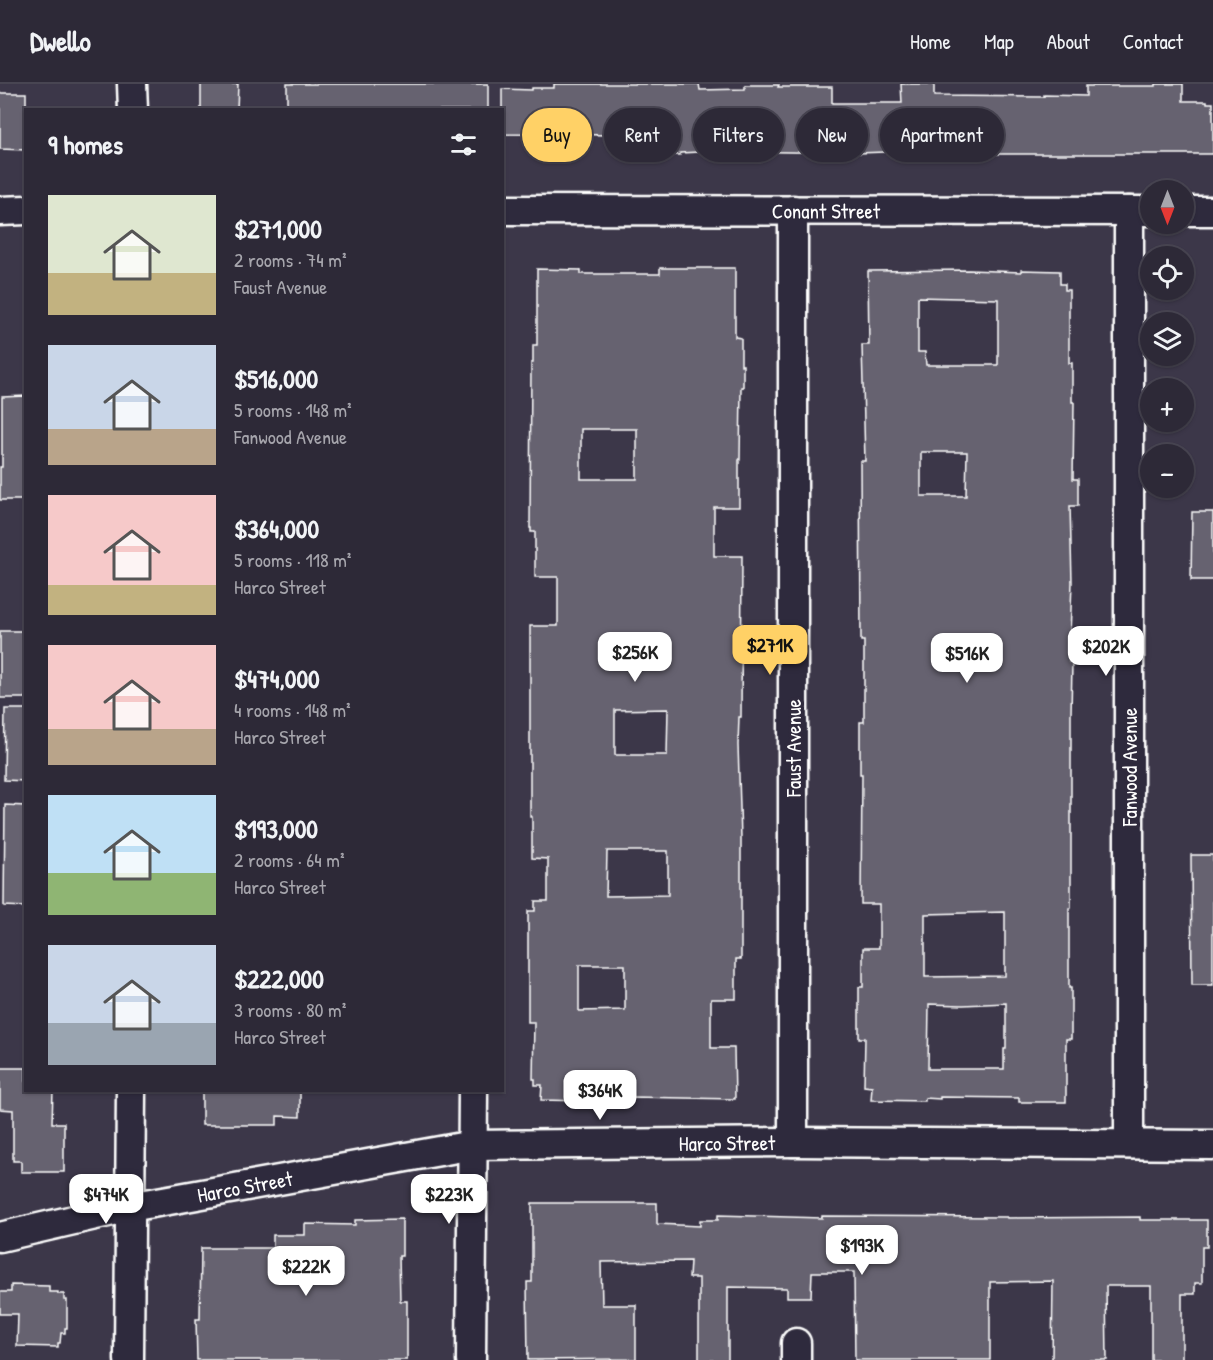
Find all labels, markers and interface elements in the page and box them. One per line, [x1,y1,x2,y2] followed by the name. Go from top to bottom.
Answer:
[30,22,91,60] text: Dwello
[910,27,951,56] text: Home
[984,27,1014,56] text: Map
[1047,27,1090,56] text: About
[1123,27,1183,56] text: Contact
[522,108,592,162] chip: Buy
[604,108,681,162] chip: Rent
[693,108,784,162] chip: Filters
[796,108,868,162] chip: New
[880,108,1004,162] chip: Apartment
[48,127,123,162] text: 9 homes
[447,128,480,161] icon: filters
[1140,180,1194,234] north arrow
[1140,180,1194,498] map controls
[772,196,881,225] street label: Conant Street
[234,211,322,246] text: $271,000
[96,219,168,291] icon: home
[234,246,346,273] text: 2 rooms · 74 m²
[1140,246,1194,300] button: locate
[234,273,327,300] text: Faust Avenue
[1140,312,1194,366] button: layers
[234,361,318,396] text: $516,000
[96,369,168,441] icon: home
[1140,378,1194,432] button: +
[234,396,352,423] text: 5 rooms · 148 m²
[234,423,347,450] text: Fanwood Avenue
[1140,444,1194,498] button: −
[234,511,319,546] text: $364,000
[96,519,168,591] icon: home
[234,546,351,573] text: 5 rooms · 118 m²
[234,573,326,600] text: Harco Street
[728,625,812,676] pin: $271K
[1064,626,1148,677] pin: $202K
[746,631,794,658] text: $271K
[593,632,677,683] pin: $256K
[1082,632,1130,659] text: $202K
[925,633,1009,684] pin: $516K
[612,638,658,665] text: $256K
[945,639,989,666] text: $516K
[234,661,320,696] text: $474,000
[96,669,168,741] icon: home
[234,696,351,723] text: 4 rooms · 148 m²
[779,699,808,798] street label: Faust Avenue
[1115,708,1144,827] street label: Fanwood Avenue
[234,723,326,750] text: Harco Street
[234,811,318,846] text: $193,000
[96,819,168,891] icon: home
[234,846,345,873] text: 2 rooms · 64 m²
[234,873,326,900] text: Harco Street
[234,961,324,996] text: $222,000
[96,969,168,1041] icon: home
[234,996,346,1023] text: 3 rooms · 80 m²
[234,1023,326,1050] text: Harco Street
[558,1070,642,1121] pin: $364K
[577,1076,623,1103] text: $364K
[679,1128,776,1158] street label: Harco Street
[195,1163,296,1209] street label: Harco Street
[64,1174,148,1225] pin: $474K
[407,1174,491,1225] pin: $223K
[83,1180,129,1207] text: $474K
[425,1180,473,1207] text: $223K
[820,1225,904,1276] pin: $193K
[840,1231,884,1258] text: $193K
[264,1246,348,1297] pin: $222K
[282,1252,330,1279] text: $222K

